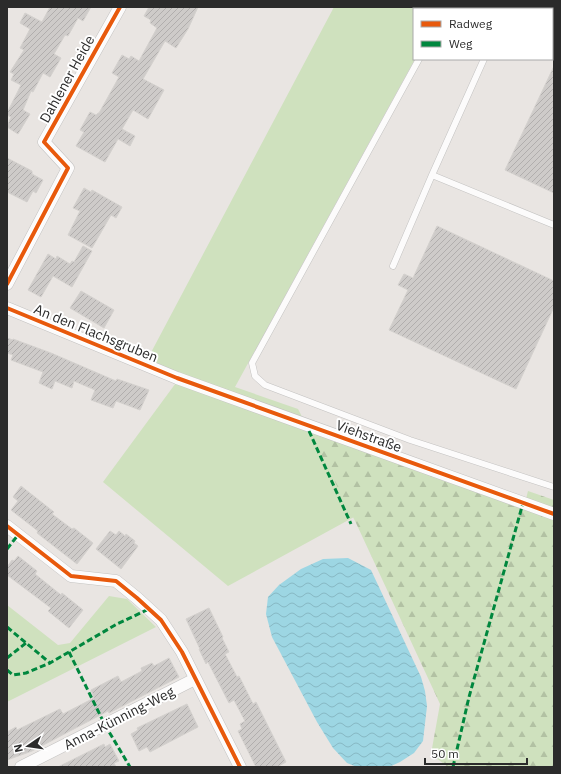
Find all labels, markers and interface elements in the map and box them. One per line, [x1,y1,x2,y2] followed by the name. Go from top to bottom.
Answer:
[413,8,553,60] legend
[449,16,493,31] text: Radweg
[36,32,99,126] street label: Dahlener Heide
[449,36,473,51] text: Weg
[31,300,161,366] street label: An den Flachsgruben
[334,416,405,456] street label: Viehstraße
[61,682,178,754] street label: Anna-Künning-Weg
[8,726,48,766] north arrow
[425,740,527,766] scale bar
[11,743,26,754] text: N
[431,746,459,761] text: 50 m

